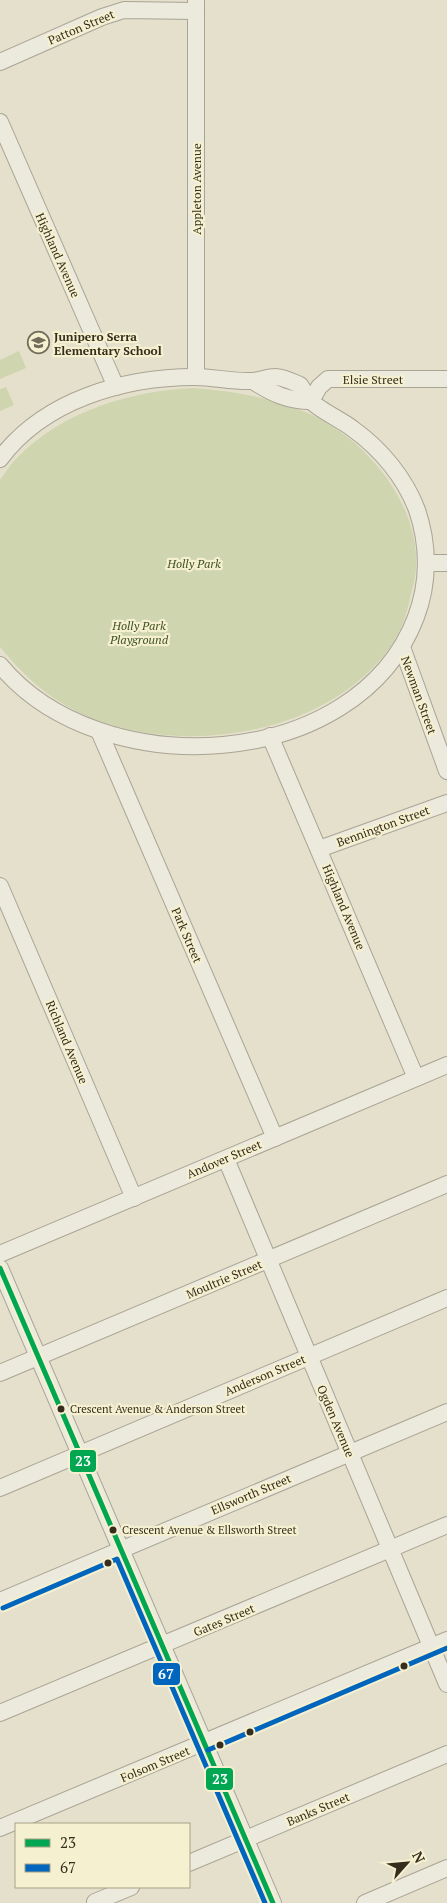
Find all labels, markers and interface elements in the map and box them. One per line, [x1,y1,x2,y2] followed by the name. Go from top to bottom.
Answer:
[45,6,117,48] street label: Patton Street
[189,143,204,235] street label: Appleton Avenue
[33,210,83,300] street label: Highland Avenue
[54,329,162,358] place label: Junipero Serra Elementary School
[26,331,50,355] school or university icon: Junipero Serra Elementary School
[343,372,404,387] street label: Elsie Street
[166,556,221,571] park label: Holly Park
[109,618,169,647] park label: Holly Park Playground
[398,654,440,737] street label: Newman Street
[334,802,432,850] street label: Bennington Street
[319,862,369,952] street label: Highland Avenue
[169,905,206,966] street label: Park Street
[43,998,91,1086] street label: Richland Avenue
[184,1136,264,1182] street label: Andover Street
[184,1256,265,1302] street label: Moultrie Street
[222,1351,308,1399] street label: Anderson Street
[314,1383,358,1459] street label: Ogden Avenue
[70,1402,245,1416] place label: Crescent Avenue & Anderson Street
[56,1404,66,1414] marker: Crescent Avenue & Anderson Street
[69,1449,97,1473] line badge: 23
[75,1451,91,1470] text: 23
[209,1470,294,1518] street label: Ellsworth Street
[122,1523,297,1537] place label: Crescent Avenue & Ellsworth Street
[108,1525,118,1535] marker: Crescent Avenue & Ellsworth Street
[103,1558,113,1568] unlabelled marker
[191,1600,257,1640] street label: Gates Street
[399,1661,409,1671] unlabelled marker
[152,1662,181,1686] line badge: 67
[158,1664,174,1683] text: 67
[245,1727,255,1737] unlabelled marker
[215,1740,225,1750] unlabelled marker
[118,1742,192,1785] street label: Folsom Street
[205,1767,234,1791] line badge: 23
[212,1769,228,1788] text: 23
[284,1789,352,1829] street label: Banks Street
[15,1823,190,1888] legend
[60,1832,76,1852] text: 23
[382,1838,432,1888] north arrow
[408,1848,430,1866] text: N
[60,1857,76,1877] text: 67

